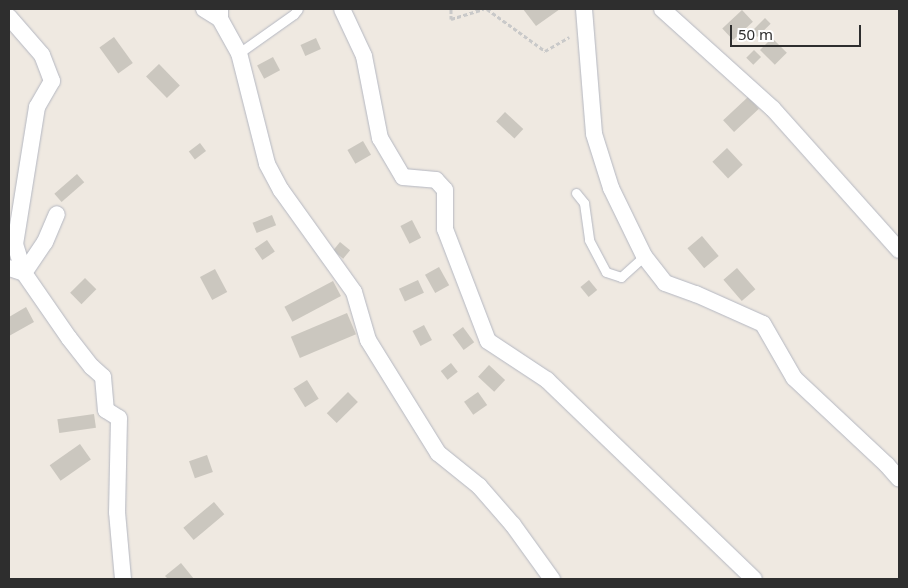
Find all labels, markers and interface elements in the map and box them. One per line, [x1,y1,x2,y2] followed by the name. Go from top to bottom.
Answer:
[733,15,864,47] scale bar
[738,24,773,44] text: 50 m

